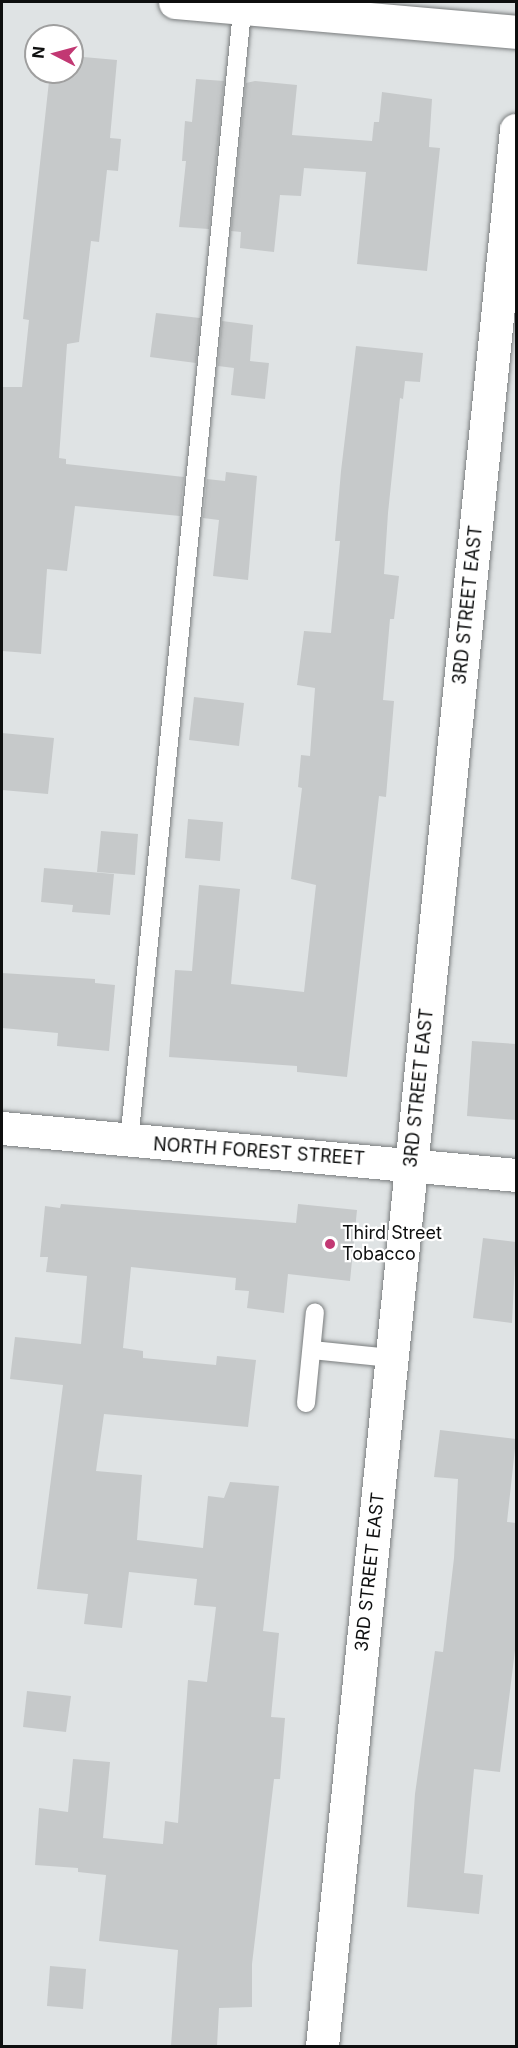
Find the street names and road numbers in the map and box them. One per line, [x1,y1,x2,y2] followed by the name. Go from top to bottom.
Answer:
[449,524,487,686] street label: 3RD STREET EAST
[400,1007,438,1169] street label: 3RD STREET EAST
[153,1134,365,1170] street label: NORTH FOREST STREET
[351,1491,389,1653] street label: 3RD STREET EAST

